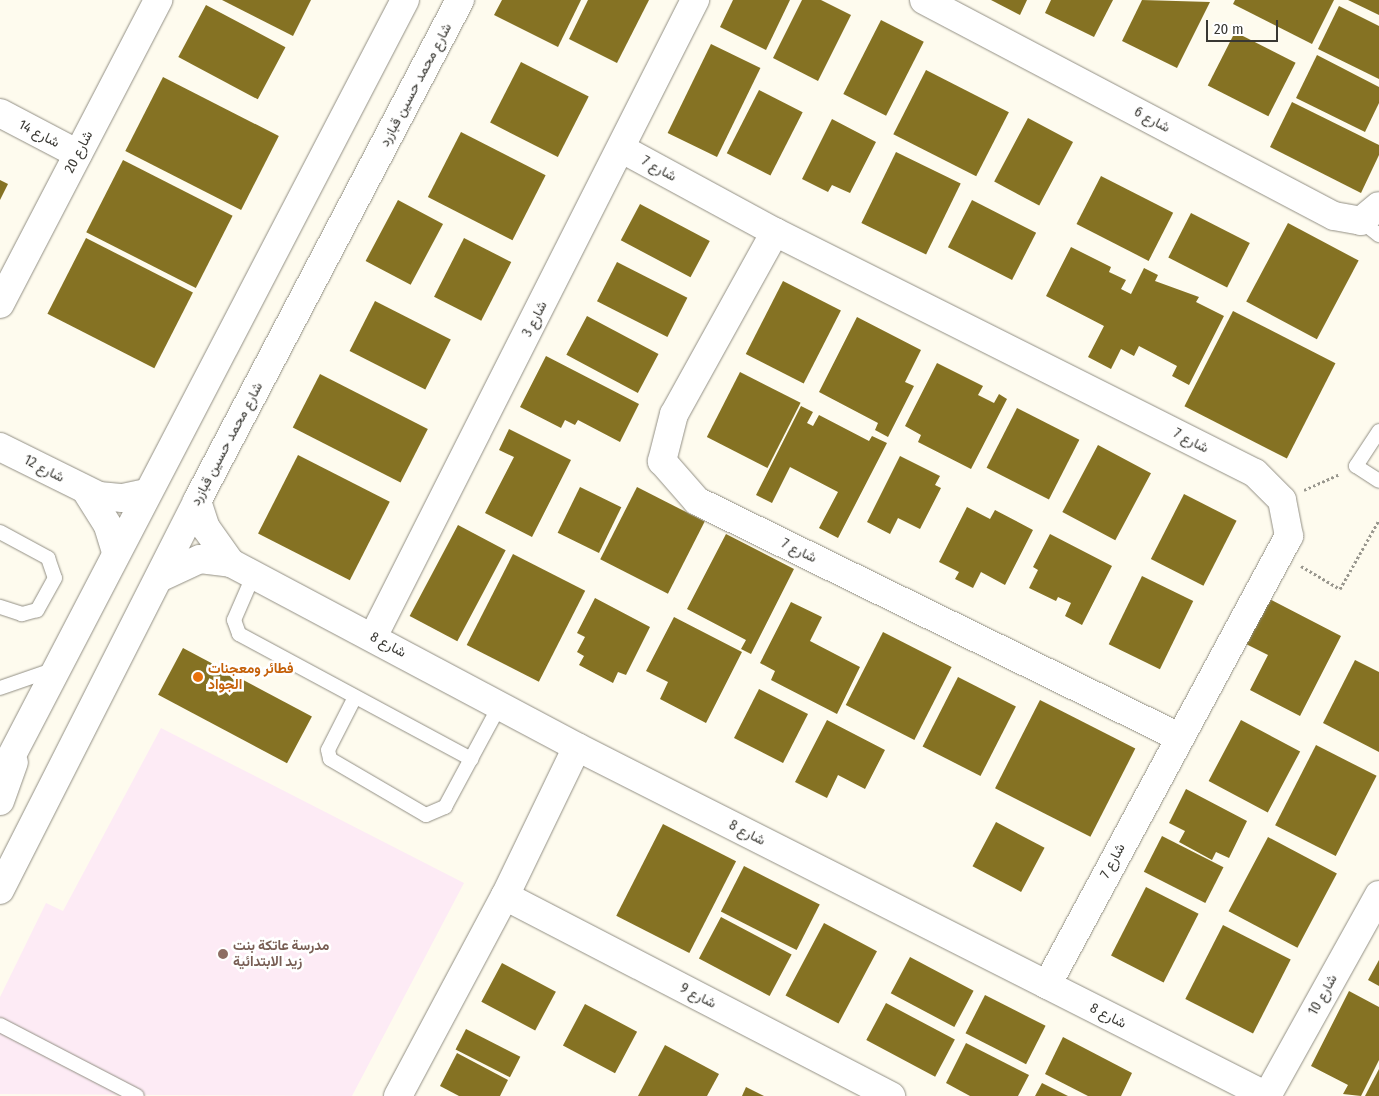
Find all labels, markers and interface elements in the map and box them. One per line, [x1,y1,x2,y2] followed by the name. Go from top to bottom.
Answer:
[1209,10,1282,42] scale bar
[376,20,456,150] street label: شارع محمد حسين قبازرد
[1214,20,1244,38] text: 20 m
[1131,104,1173,136] street label: شارع 6
[16,117,62,151] street label: شارع 14
[61,128,97,176] street label: شارع 20
[639,153,679,185] street label: شارع 7
[519,298,551,340] street label: شارع 3
[187,379,267,509] street label: شارع محمد حسين قبازرد
[1171,425,1211,457] street label: شارع 7
[21,452,67,486] street label: شارع 12
[779,535,819,567] street label: شارع 7
[367,629,409,661] street label: شارع 8
[208,661,293,694] place label: فطائر ومعجنات الجواد
[192,671,204,683] marker: فطائر ومعجنات الجواد
[726,817,768,849] street label: شارع 8
[1097,841,1129,881] street label: شارع 7
[233,938,329,970] place label: مدرسة عاتكة بنت زيد الابتدائية
[217,948,229,960] marker: مدرسة عاتكة بنت زيد الابتدائية
[1305,972,1341,1018] street label: شارع 10
[677,980,719,1012] street label: شارع 9
[1087,1000,1129,1032] street label: شارع 8

